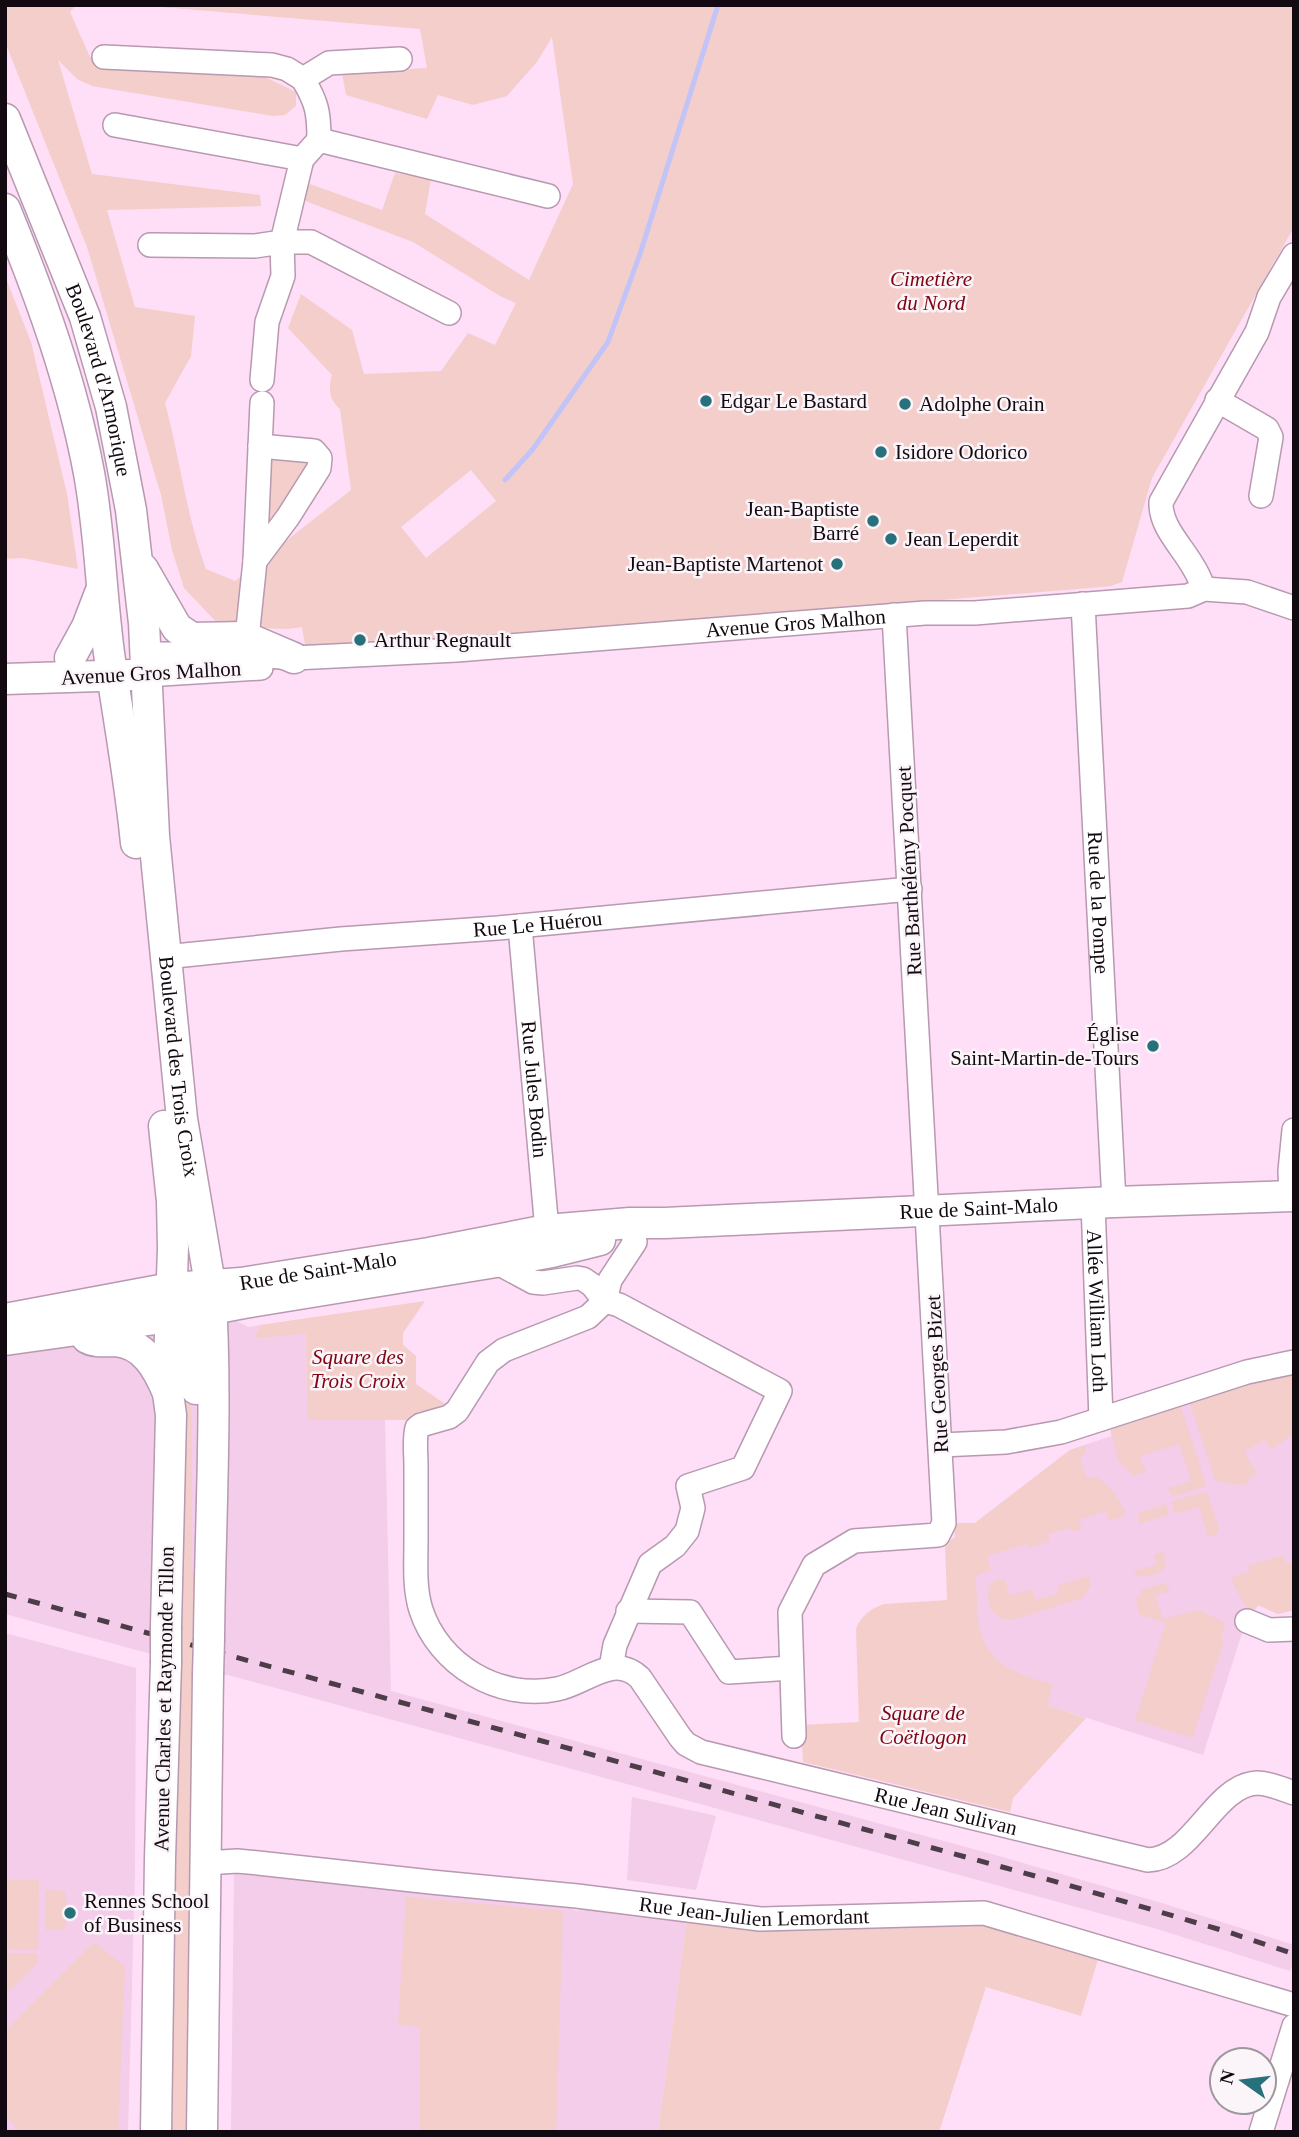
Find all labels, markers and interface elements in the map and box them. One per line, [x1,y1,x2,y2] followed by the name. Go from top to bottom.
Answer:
[890,267,972,315] park label: Cimetière du Nord
[61,280,136,478] street label: Boulevard d'Armorique
[720,389,867,413] place label: Edgar Le Bastard
[919,392,1045,416] place label: Adolphe Orain
[698,393,714,409] marker: Edgar Le Bastard
[897,396,913,412] marker: Adolphe Orain
[895,440,1027,464] place label: Isidore Odorico
[873,444,889,460] marker: Isidore Odorico
[746,497,859,545] place label: Jean-Baptiste Barré
[865,513,881,529] marker: Jean-Baptiste Barré
[905,527,1019,551] place label: Jean Leperdit
[883,531,899,547] marker: Jean Leperdit
[628,552,823,576] place label: Jean-Baptiste Martenot
[829,556,845,572] marker: Jean-Baptiste Martenot
[705,604,887,642] street label: Avenue Gros Malhon
[374,628,511,652] place label: Arthur Regnault
[352,632,368,648] marker: Arthur Regnault
[60,656,242,690] street label: Avenue Gros Malhon
[892,765,926,976] street label: Rue Barthélémy Pocquet
[1083,831,1114,975] street label: Rue de la Pompe
[472,906,604,942] street label: Rue Le Huérou
[154,955,204,1179] street label: Boulevard des Trois Croix
[516,1020,553,1160] street label: Rue Jules Bodin
[950,1022,1139,1070] place label: Église Saint-Martin-de-Tours
[1145,1038,1161,1054] marker: Église Saint-Martin-de-Tours
[899,1193,1059,1224] street label: Rue de Saint-Malo
[1082,1229,1112,1393] street label: Allée William Loth
[238,1246,398,1295] street label: Rue de Saint-Malo
[921,1294,953,1454] street label: Rue Georges Bizet
[311,1345,406,1393] park label: Square des Trois Croix
[149,1546,179,1852] street label: Avenue Charles et Raymonde Tillon
[879,1701,967,1749] park label: Square de Coëtlogon
[872,1782,1020,1840] street label: Rue Jean Sulivan
[84,1889,210,1937] place label: Rennes School of Business
[638,1892,870,1931] street label: Rue Jean-Julien Lemordant
[62,1905,78,1921] marker: Rennes School of Business
[1208,2046,1278,2116] north arrow
[1215,2068,1239,2086] text: N

